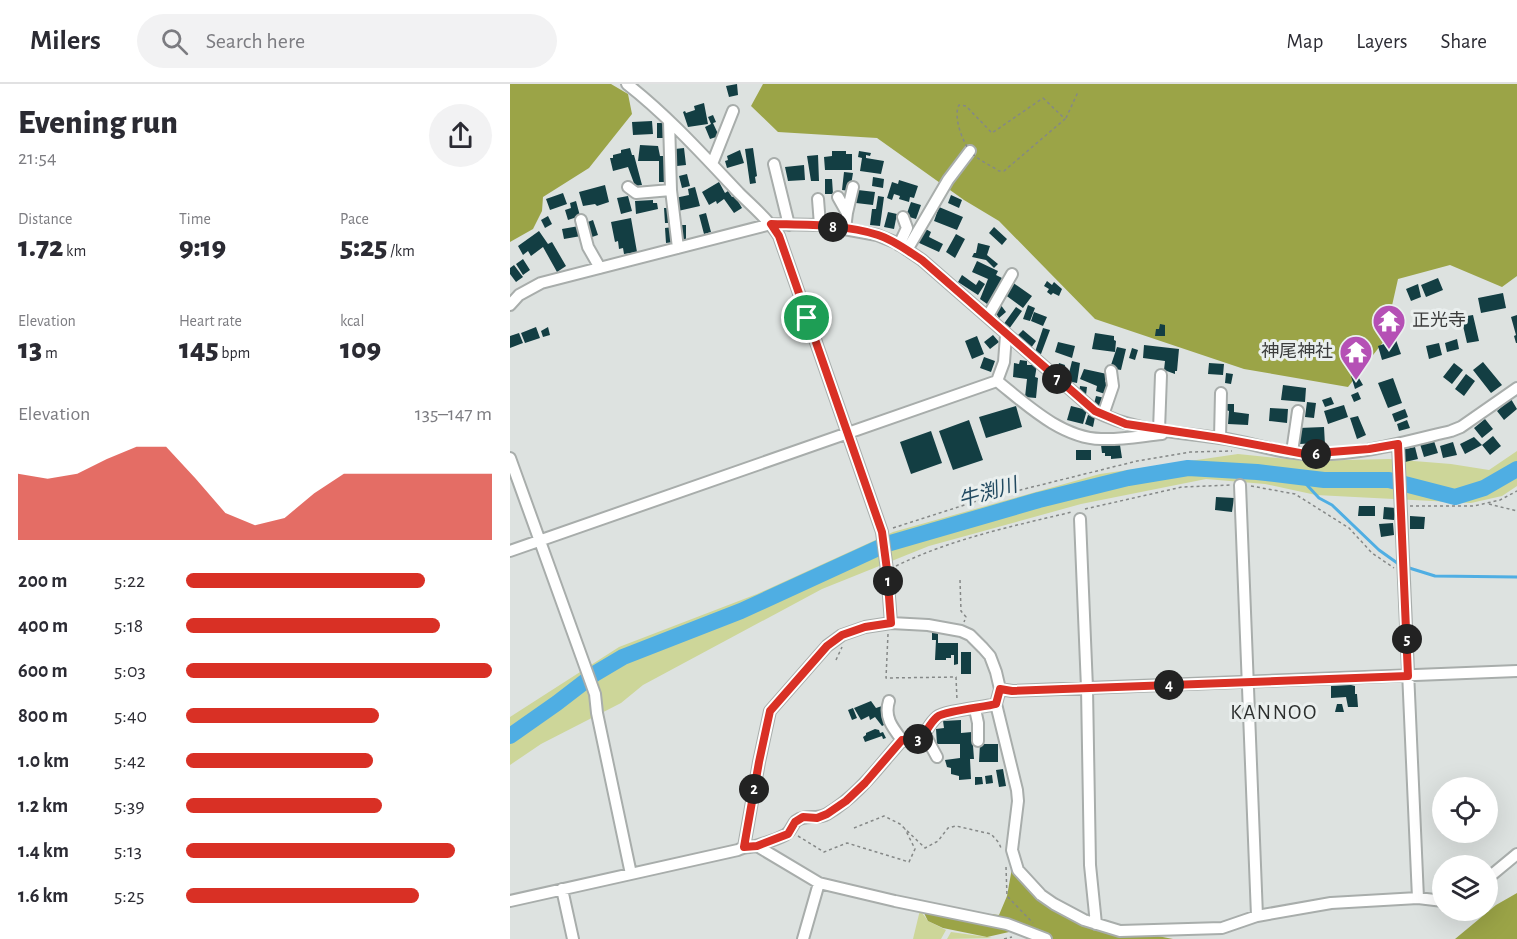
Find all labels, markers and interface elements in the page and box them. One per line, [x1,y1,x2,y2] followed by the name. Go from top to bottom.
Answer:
[137,14,557,68] search box
[158,25,191,58] icon: search
[30,27,101,55] text: Milers
[206,30,305,52] text: Search here
[1287,31,1323,52] text: Map
[1356,31,1407,52] text: Layers
[1440,31,1487,52] text: Share
[429,104,492,167] button: share
[18,107,178,140] text: Evening run
[18,148,57,168] text: 21:54
[18,211,72,227] text: Distance
[179,211,211,227] text: Time
[340,211,369,227] text: Pace
[818,212,848,242] pin: 8
[829,219,837,235] text: 8
[18,232,63,262] text: 1.72
[179,232,226,262] text: 9:19
[340,232,388,262] text: 5:25
[63,243,86,259] text: km
[388,243,415,259] text: /km
[781,292,832,343] pin
[790,301,823,334] icon: arrive
[1371,303,1407,350] temple icon: 正光寺
[1412,311,1466,330] place label: 正光寺
[18,313,76,329] text: Elevation
[179,313,242,329] text: Heart rate
[340,313,364,329] text: kcal
[18,334,42,364] text: 13
[179,334,219,364] text: 145
[340,334,381,364] text: 109
[1338,334,1374,381] temple icon: 神尾神社
[1261,342,1333,361] place label: 神尾神社
[42,345,58,361] text: m
[219,345,250,361] text: bpm
[1042,364,1072,394] pin: 7
[1054,371,1060,387] text: 7
[18,404,90,424] text: Elevation
[415,404,492,424] text: 135–147 m
[1301,439,1331,469] pin: 6
[1312,446,1320,462] text: 6
[956,474,1022,511] water label: 牛渕川
[873,566,903,596] pin: 1
[18,571,67,591] text: 200 m
[114,571,145,591] text: 5:22
[885,573,891,589] text: 1
[18,616,68,636] text: 400 m
[114,616,143,636] text: 5:18
[1392,624,1422,654] pin: 5
[1404,631,1410,647] text: 5
[18,661,68,681] text: 600 m
[114,661,146,681] text: 5:03
[1154,670,1184,700] pin: 4
[1165,677,1173,693] text: 4
[1230,702,1318,723] district label: KANNOO
[18,706,68,726] text: 800 m
[114,706,147,726] text: 5:40
[903,724,933,754] pin: 3
[915,731,921,747] text: 3
[18,751,69,771] text: 1.0 km
[114,751,146,771] text: 5:42
[739,774,769,804] pin: 2
[1432,777,1498,921] map controls
[1432,777,1498,843] button: locate
[750,781,758,797] text: 2
[18,796,68,816] text: 1.2 km
[114,796,145,816] text: 5:39
[18,841,69,861] text: 1.4 km
[114,841,142,861] text: 5:13
[1432,855,1498,921] button: layers
[18,886,69,906] text: 1.6 km
[114,886,144,906] text: 5:25

